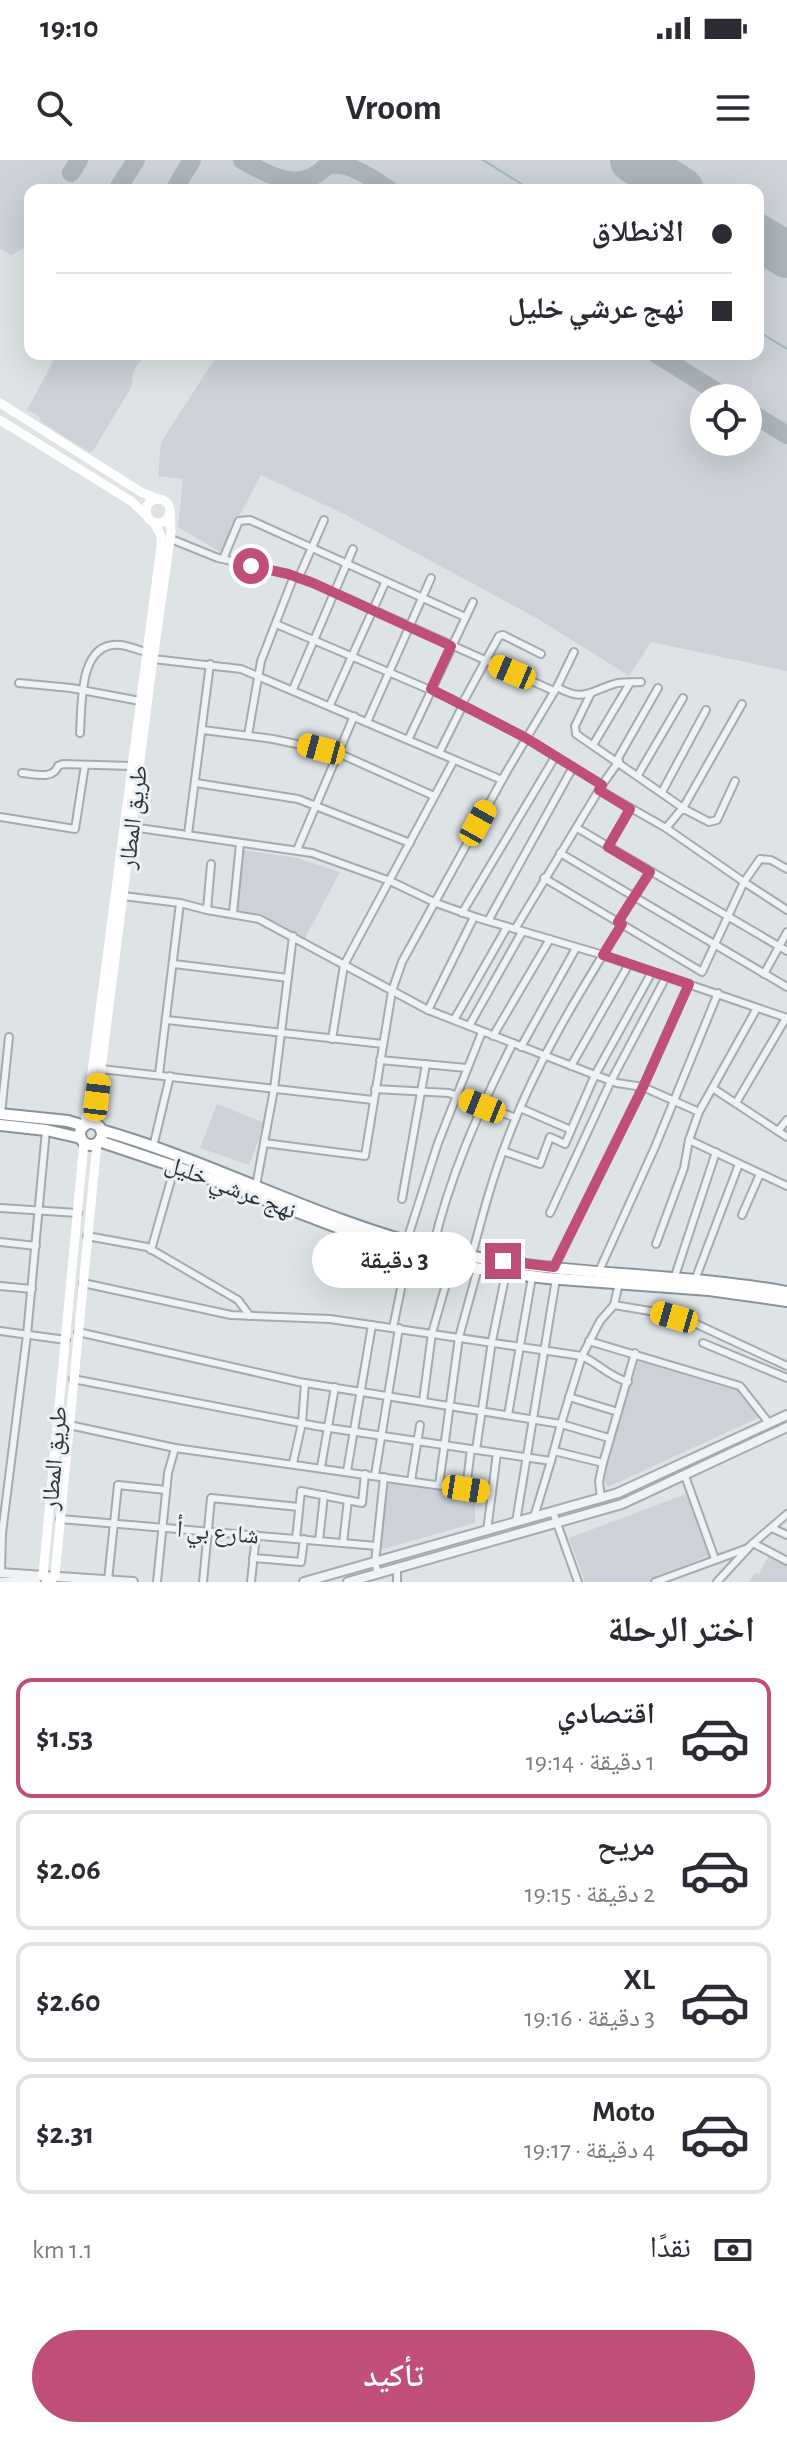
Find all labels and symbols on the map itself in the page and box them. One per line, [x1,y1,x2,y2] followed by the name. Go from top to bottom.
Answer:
[233,548,269,584] route start
[485,652,539,692] car
[295,731,347,767] car
[116,764,153,871] street label: طريق المطار
[456,796,500,850] car
[82,1072,112,1122] car
[455,1086,509,1126] car
[160,1152,299,1230] street label: نهج عرشي خليل
[311,1233,475,1289] callout: 3 دقيقة
[485,1243,521,1279] route end
[648,1299,700,1335] car
[38,1405,72,1512] street label: طريق المطار
[440,1473,492,1505] car
[175,1515,260,1555] street label: شارع بي أ

